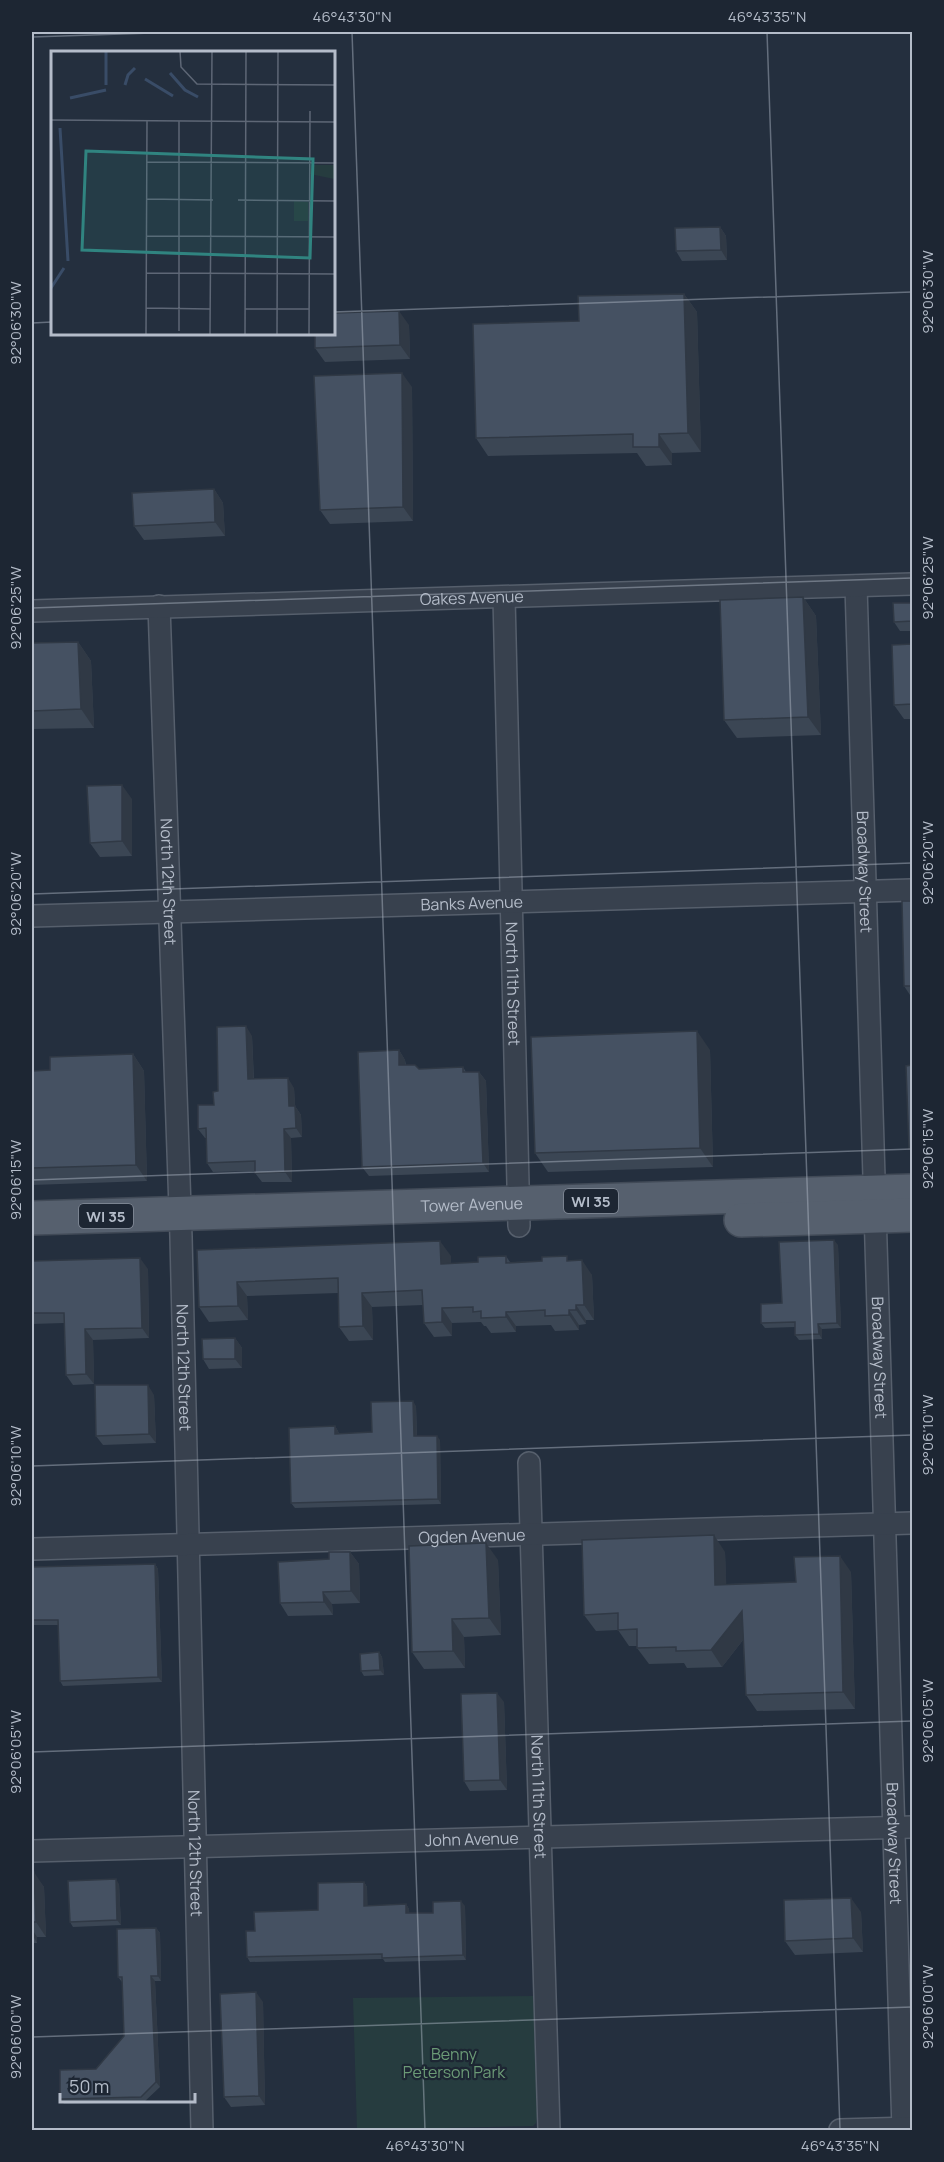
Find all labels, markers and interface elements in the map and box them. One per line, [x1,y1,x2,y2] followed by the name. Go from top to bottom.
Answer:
[313,6,391,27] text: 46°43'30"N
[728,6,806,27] text: 46°43'35"N
[51,51,334,334] inset map
[917,250,938,334] text: 92°06'30"W
[5,281,26,365] text: 92°06'30"W
[917,536,938,620] text: 92°06'25"W
[5,566,26,650] text: 92°06'25"W
[419,585,524,610] street label: Oakes Avenue
[852,810,878,933] street label: Broadway Street
[155,818,182,946] street label: North 12th Street
[917,821,938,905] text: 92°06'20"W
[5,852,26,936] text: 92°06'20"W
[420,890,523,916] street label: Banks Avenue
[501,922,526,1046] street label: North 11th Street
[917,1109,938,1189] text: 92°06'15"W
[5,1140,26,1220] text: 92°06'15"W
[564,1189,618,1213] road number: WI 35
[420,1192,523,1217] street label: Tower Avenue
[79,1204,133,1228] road number: WI 35
[867,1296,892,1419] street label: Broadway Street
[172,1304,197,1431] street label: North 12th Street
[917,1394,938,1476] text: 92°06'10"W
[5,1425,26,1507] text: 92°06'10"W
[418,1523,526,1549] street label: Ogden Avenue
[917,1679,938,1763] text: 92°06'05"W
[5,1710,26,1794] text: 92°06'05"W
[526,1735,552,1859] street label: North 11th Street
[881,1782,907,1905] street label: Broadway Street
[183,1790,208,1917] street label: North 12th Street
[425,1827,519,1851] street label: John Avenue
[917,1965,938,2049] text: 92°06'00"W
[5,1995,26,2079] text: 92°06'00"W
[403,2043,506,2083] park label: Benny Peterson Park
[60,2066,195,2104] scale bar
[69,2074,109,2098] text: 50 m
[386,2135,464,2156] text: 46°43'30"N
[801,2135,879,2156] text: 46°43'35"N

